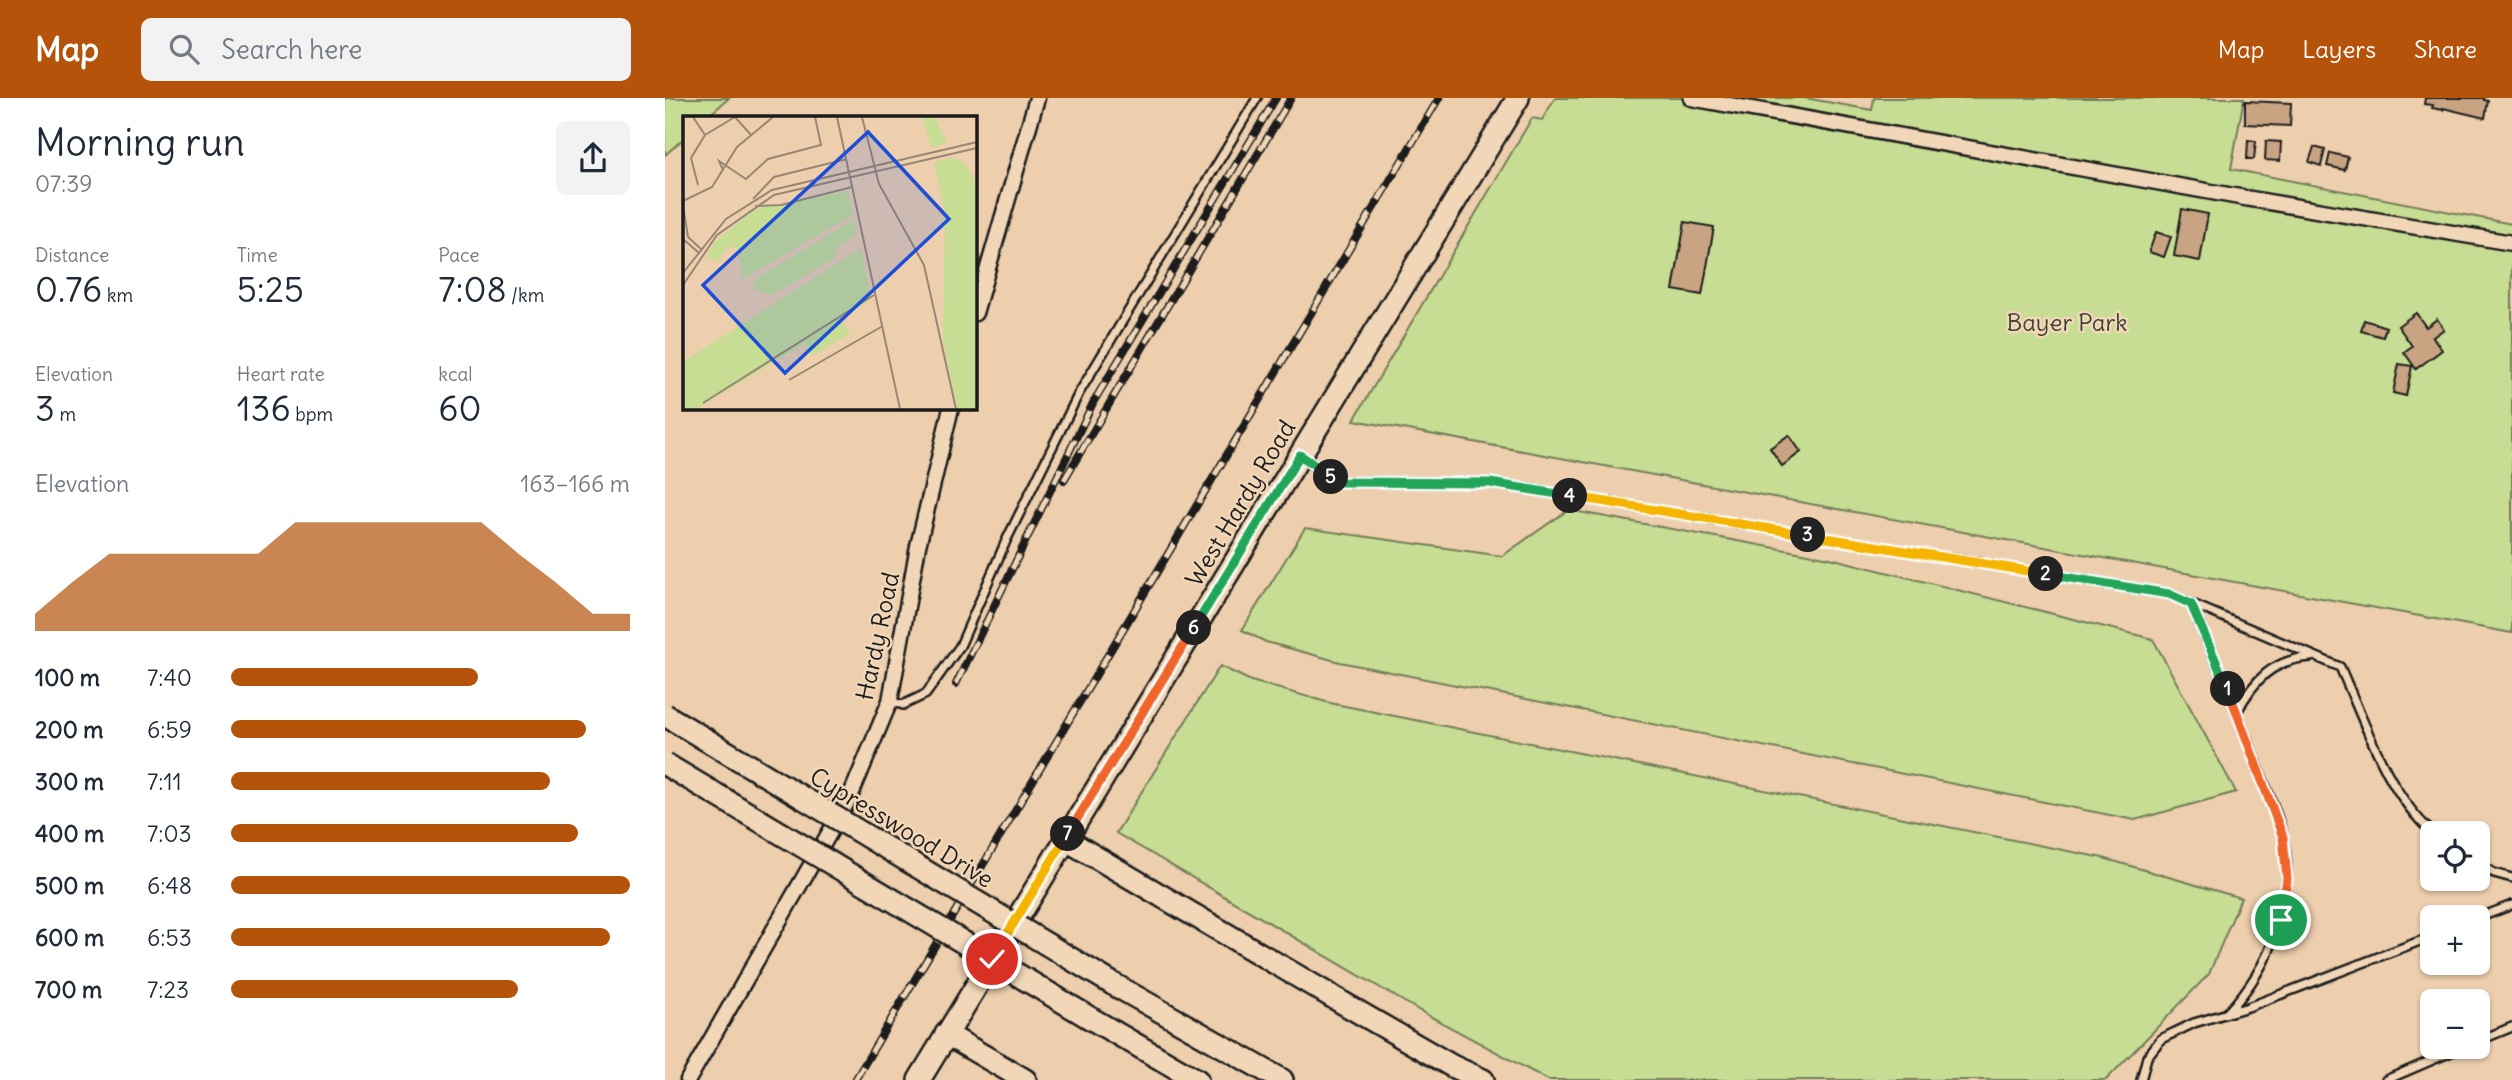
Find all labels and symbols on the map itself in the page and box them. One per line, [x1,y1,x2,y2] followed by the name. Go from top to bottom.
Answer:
[683,116,977,410] inset map
[2007,307,2127,337] park label: Bayer Park
[1179,414,1301,592] street label: West Hardy Road
[1313,460,1349,494] pin: 5
[1553,478,1587,514] pin: 4
[1791,518,1825,552] pin: 3
[2029,556,2063,592] pin: 2
[849,569,905,703] street label: Hardy Road
[1177,610,1211,646] pin: 6
[2211,672,2245,706] pin: 1
[805,760,999,894] street label: Cypresswood Drive
[1051,816,1085,852] pin: 7
[2251,890,2311,950] pin
[962,929,1022,989] pin

